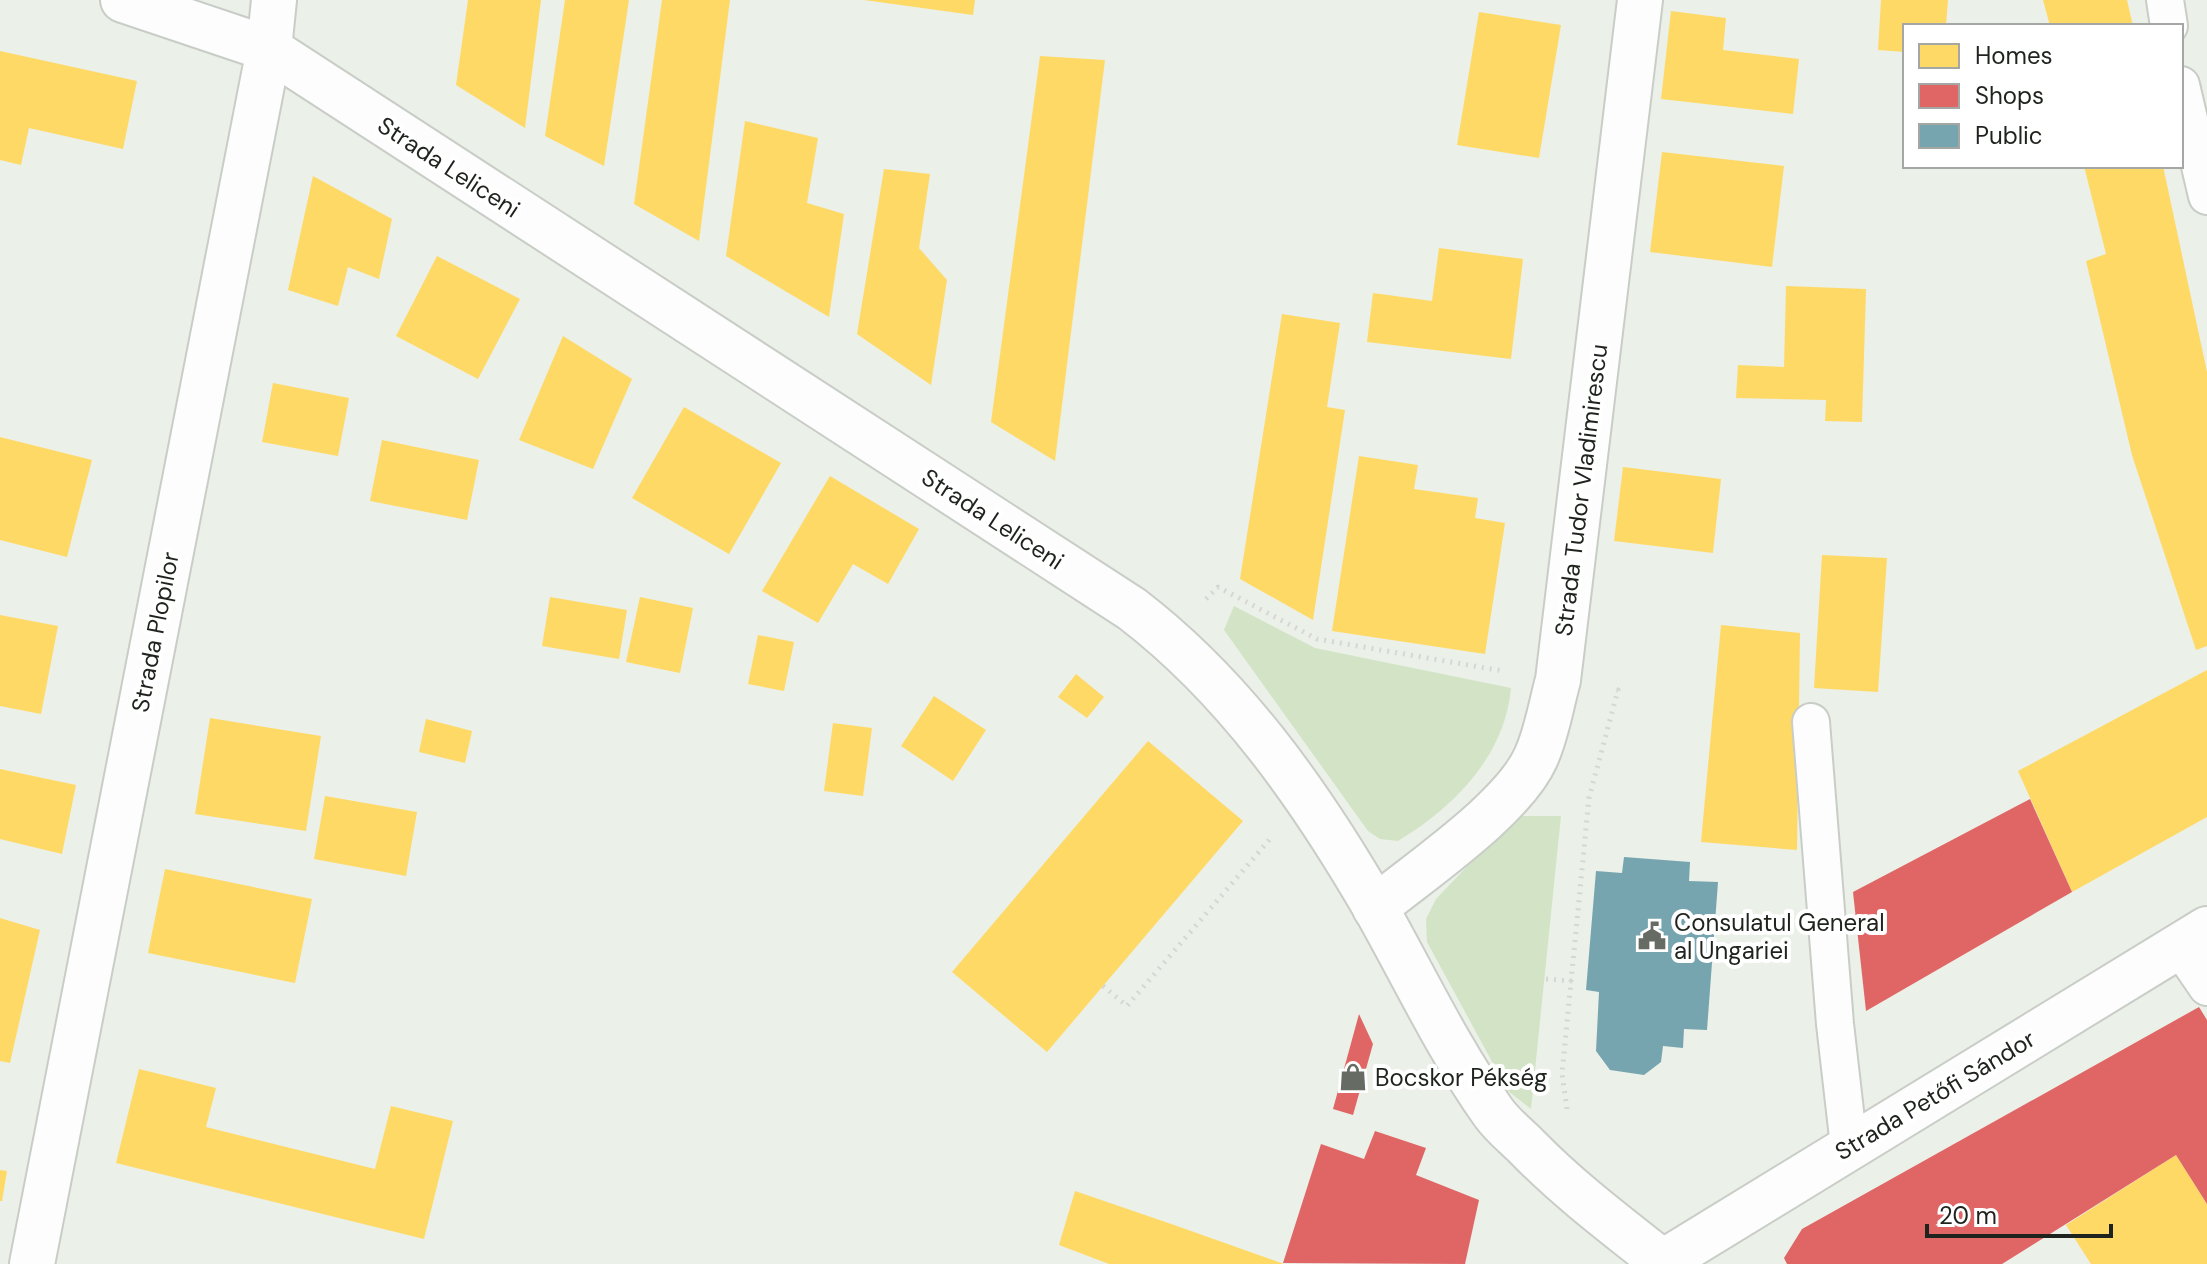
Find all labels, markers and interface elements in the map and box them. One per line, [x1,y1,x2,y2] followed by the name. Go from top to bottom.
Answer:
[1903,24,2183,168] legend
[1975,40,2053,71] text: Homes
[1975,80,2044,111] text: Shops
[372,109,526,225] street label: Strada Leliceni
[1975,120,2043,151] text: Public
[1548,342,1614,638] street label: Strada Tudor Vladimirescu
[916,461,1070,577] street label: Strada Leliceni
[124,549,186,715] street label: Strada Plopilor
[1674,907,1885,966] place label: Consulatul General al Ungariei
[1637,921,1667,951] public building icon: Consulatul General al Ungariei
[1829,1023,2041,1167] street label: Strada Petőfi Sándor
[1338,1062,1368,1092] shop icon: Bocskor Pékség
[1375,1062,1547,1093] place label: Bocskor Pékség
[1927,1188,2111,1238] scale bar
[1939,1200,1997,1231] text: 20 m

